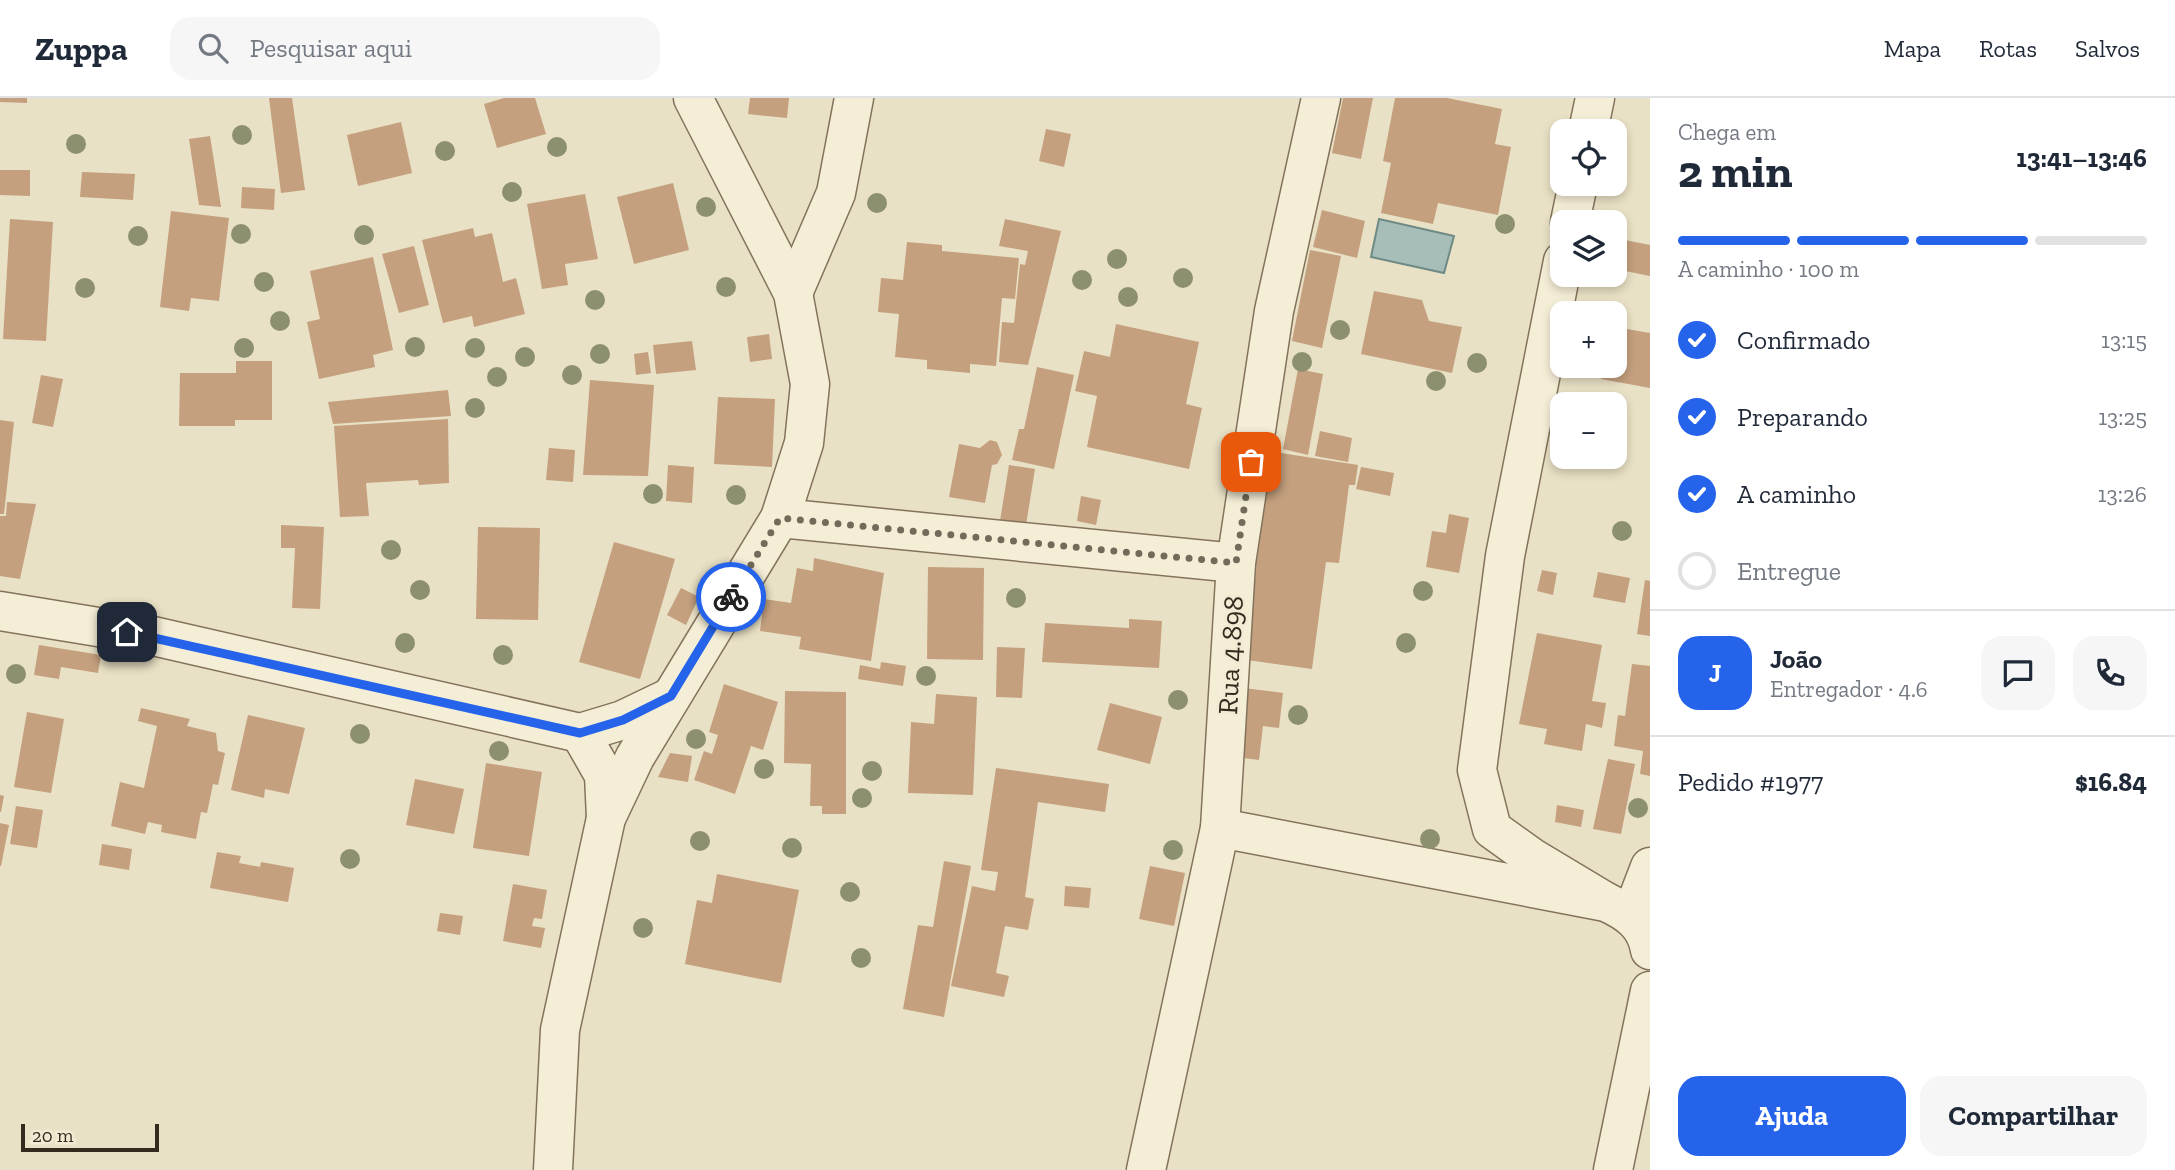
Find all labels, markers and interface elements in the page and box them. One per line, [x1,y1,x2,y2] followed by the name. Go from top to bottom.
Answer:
[170,17,660,80] search box
[35,29,128,68] text: Zuppa
[194,29,232,67] icon: search
[250,32,412,64] text: Pesquisar aqui
[1884,34,1941,63] text: Mapa
[1979,34,2037,63] text: Rotas
[2075,34,2140,63] text: Salvos
[1678,118,1776,146] text: Chega em
[1550,119,1627,469] map controls
[1550,119,1627,196] button: locate
[2016,142,2147,174] text: 13:41–13:46
[1678,144,1793,199] text: 2 min
[1550,210,1627,287] button: layers
[1678,255,1859,283] text: A caminho · 100 m
[1550,301,1627,378] button: +
[1678,321,1716,359] icon: check
[1737,324,1870,356] text: Confirmado
[2101,326,2147,354] text: 13:15
[1550,392,1627,469] button: −
[1678,398,1716,436] icon: check
[1737,401,1868,433] text: Preparando
[2098,403,2147,431] text: 13:25
[1221,432,1281,492] pin
[1232,443,1270,481] icon: bag
[1678,475,1716,513] icon: check
[1737,478,1856,510] text: A caminho
[2098,480,2147,508] text: 13:26
[1737,555,1841,587] text: Entregue
[696,562,766,632] courier
[712,578,750,616] icon: bike
[1211,595,1250,715] street label: Rua 4.898
[97,602,157,662] pin
[108,613,146,651] icon: home
[1981,636,2055,710] button: chat
[2073,636,2147,710] button: phone
[1770,643,1822,675] text: João
[1709,657,1721,689] text: J
[1770,675,1928,703] text: Entregador · 4.6
[1678,766,1823,798] text: Pedido #1977
[2075,766,2147,798] text: $16.84
[1678,1076,1906,1156] button: Ajuda
[1920,1076,2147,1156] button: Compartilhar
[21,1121,159,1153] scale bar
[32,1124,73,1147] text: 20 m

